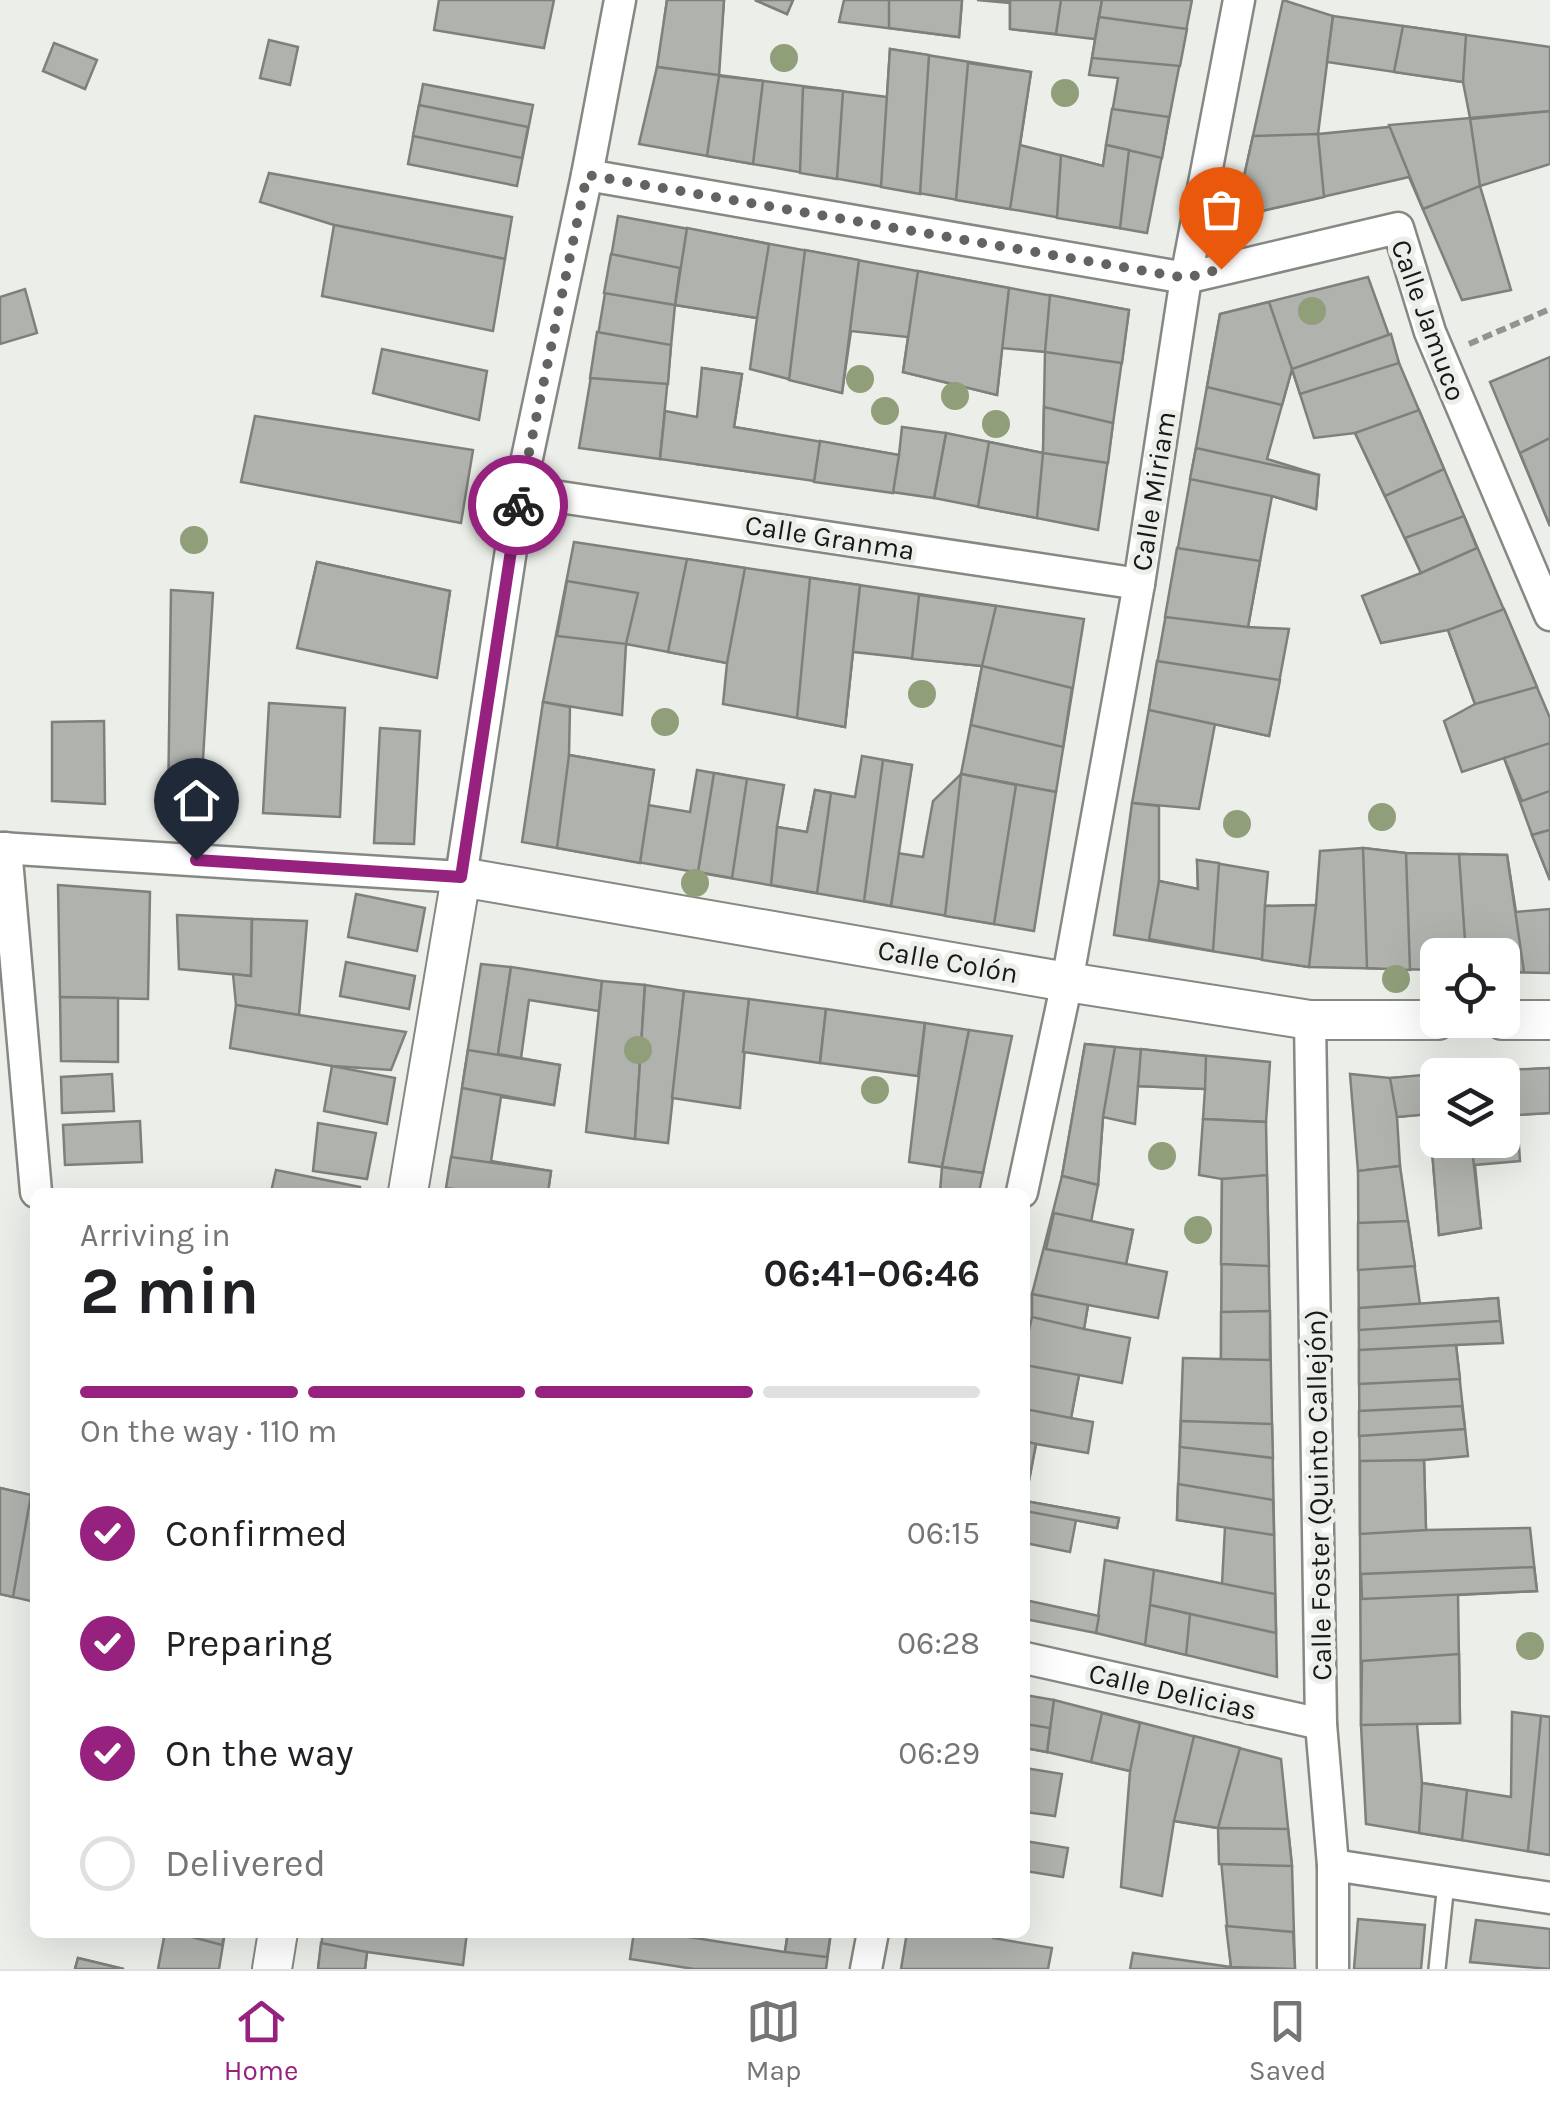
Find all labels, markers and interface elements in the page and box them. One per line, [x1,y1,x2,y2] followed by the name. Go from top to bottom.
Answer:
[1179,167,1264,270] pin
[1194,182,1249,237] icon: bag
[1384,235,1473,405] street label: Calle Jamuco
[1125,409,1182,573] street label: Calle Miriam
[468,455,568,555] courier
[491,478,546,533] icon: bike
[743,508,917,567] street label: Calle Granma
[154,758,239,861] pin
[169,773,224,828] icon: home
[875,933,1021,990] street label: Calle Colón
[1420,938,1520,1158] map controls
[1420,938,1520,1038] button: locate
[1420,1058,1520,1158] button: layers
[80,1217,231,1254] text: Arriving in
[764,1251,980,1296] text: 06:41–06:46
[80,1253,259,1329] text: 2 min
[1299,1309,1338,1681] street label: Calle Foster (Quinto Callejón)
[80,1413,337,1450] text: On the way · 110 m
[80,1506,135,1561] icon: check
[165,1511,348,1556] text: Confirmed
[907,1515,980,1552] text: 06:15
[80,1616,135,1671] icon: check
[165,1621,332,1666] text: Preparing
[897,1625,980,1662] text: 06:28
[1086,1656,1260,1727] street label: Calle Delicias
[80,1726,135,1781] icon: check
[165,1731,353,1776] text: On the way
[898,1735,980,1772] text: 06:29
[165,1841,326,1886] text: Delivered
[224,1994,298,2087] tab: Home
[746,1994,801,2087] tab: Map
[1249,1994,1326,2087] tab: Saved

